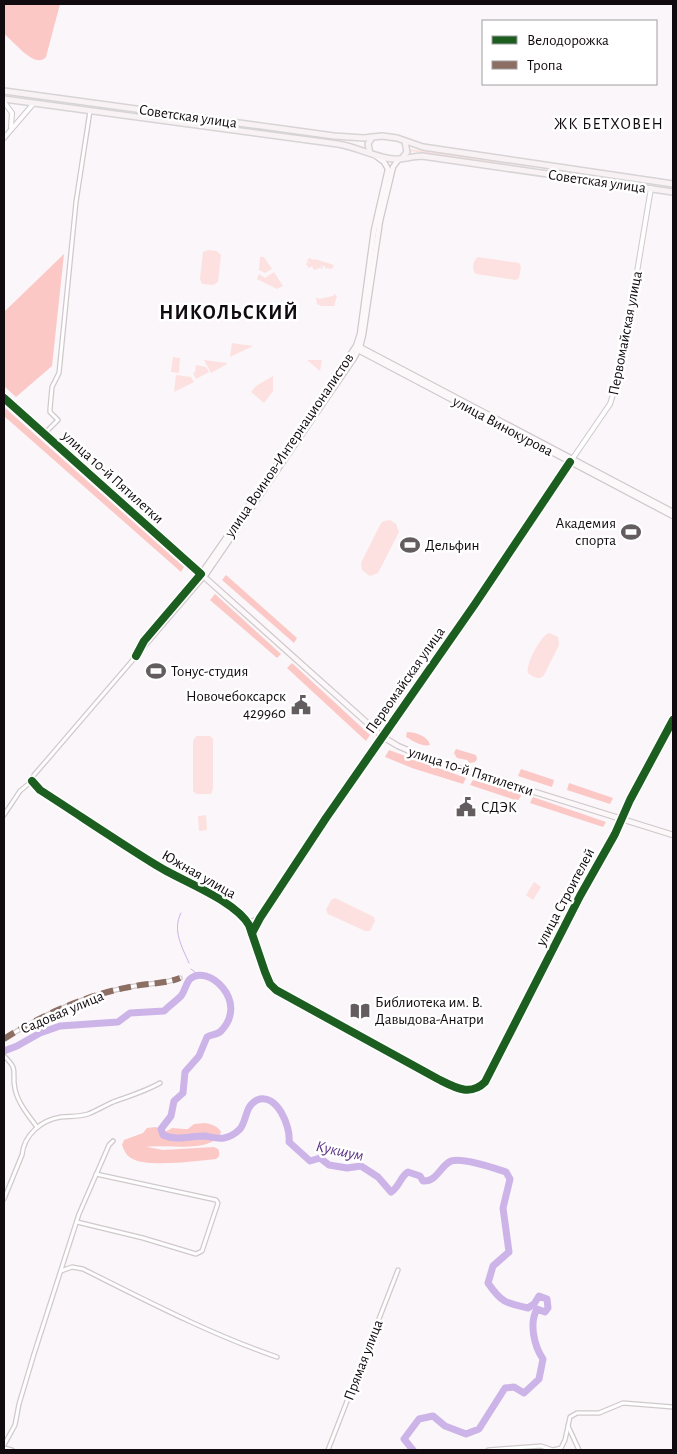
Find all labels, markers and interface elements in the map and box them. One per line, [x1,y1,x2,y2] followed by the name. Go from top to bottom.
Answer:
[482,20,657,85] legend
[527,33,609,48] text: Велодорожка
[527,58,563,73] text: Тропа
[138,102,238,131] street label: Советская улица
[554,116,664,132] district label: ЖК БЕТХОВЕН
[547,167,647,196] street label: Советская улица
[606,270,645,397] street label: Первомайская улица
[159,301,299,323] district label: НИКОЛЬСКИЙ
[222,351,357,541] street label: улица Воинов-Интернационалистов
[449,393,556,459] street label: улица Винокурова
[58,428,166,527] street label: улица 10-й Пятилетки
[556,516,616,548] place label: Академия спорта
[620,521,642,543] sports icon: Академия спорта
[399,534,421,556] sports icon: Дельфин
[425,538,480,553] place label: Дельфин
[363,624,448,736] street label: Первомайская улица
[145,660,167,682] sports icon: Тонус-студия
[171,664,248,679] place label: Тонус-студия
[186,689,286,721] place label: Новочебоксарск 429960
[290,694,312,716] public building icon: Новочебоксарск 429960
[406,744,535,799] street label: улица 10-й Пятилетки
[455,796,477,818] public building icon: СДЭК
[481,800,517,815] place label: СДЭК
[533,846,597,949] street label: улица Строителей
[159,847,238,902] street label: Южная улица
[18,988,106,1037] street label: Садовая улица
[375,995,484,1027] place label: Библиотека им. В. Давыдова-Анатри
[349,1000,371,1022] library icon: Библиотека им. В. Давыдова-Анатри
[315,1138,365,1164] water label: Кукшум
[341,1318,386,1403] street label: Прямая улица

